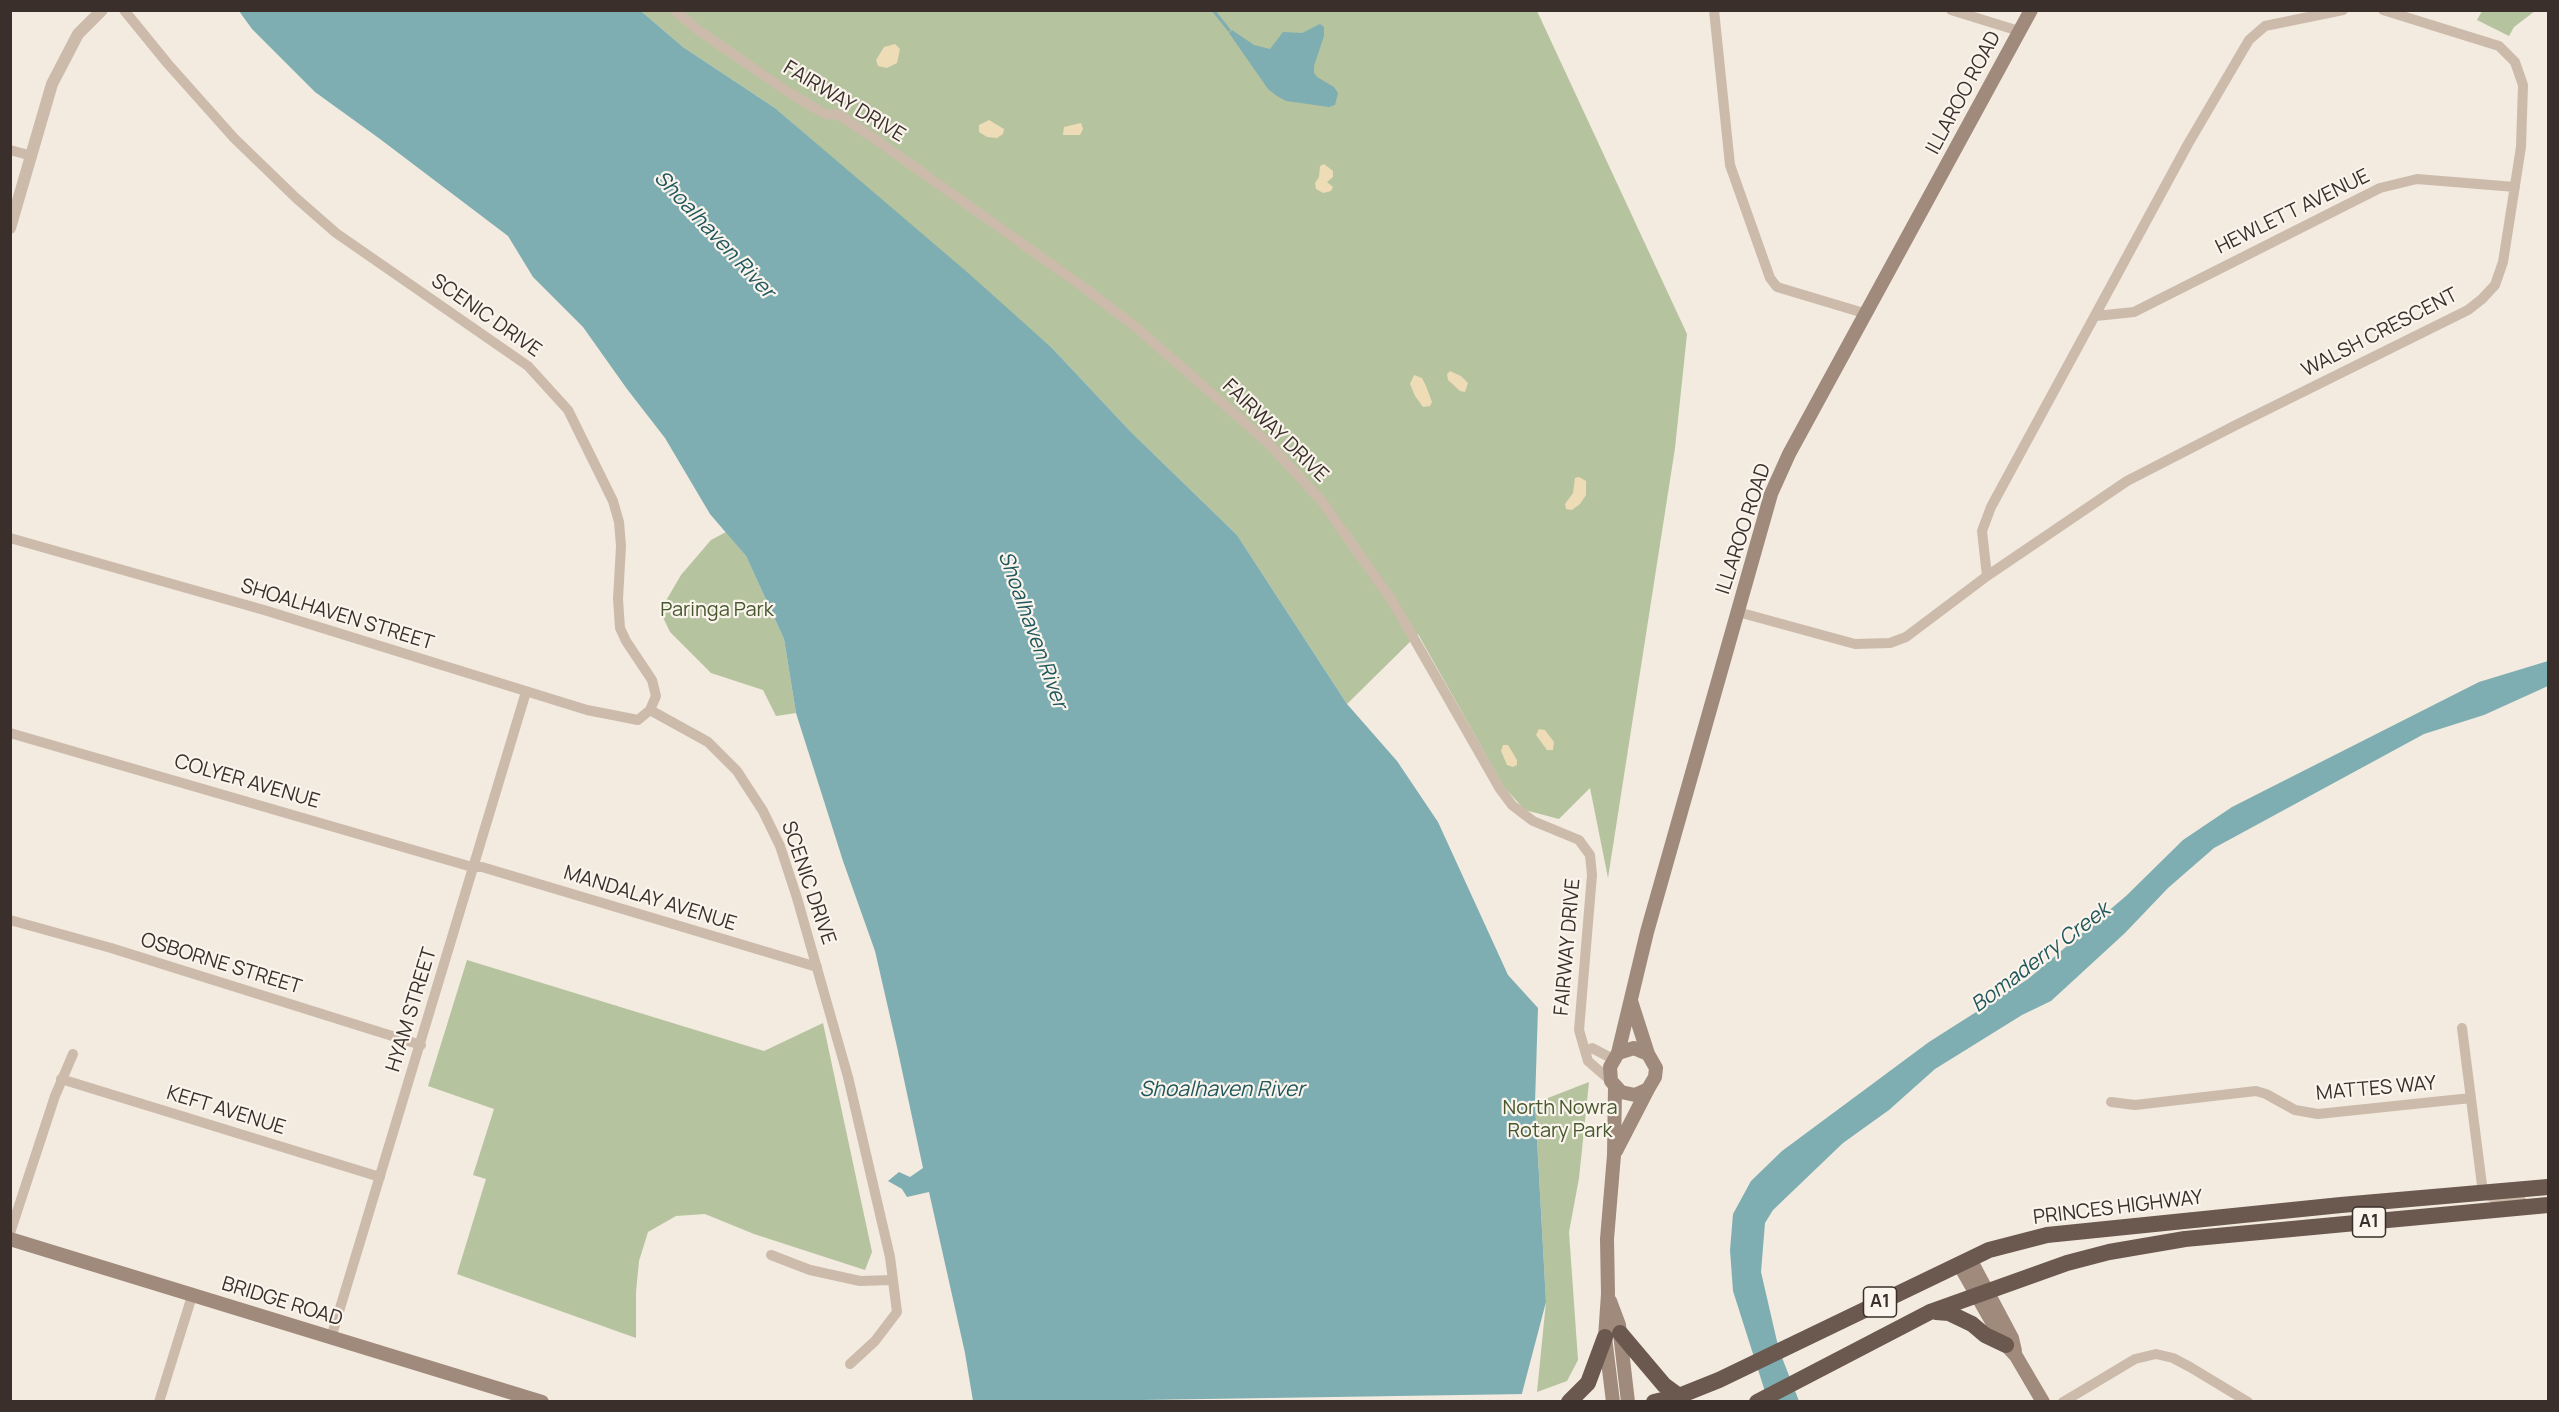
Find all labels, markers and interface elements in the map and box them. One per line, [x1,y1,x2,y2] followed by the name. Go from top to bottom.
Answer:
[1921,27,2007,159] street label: ILLAROO ROAD
[779,56,909,148] street label: FAIRWAY DRIVE
[2212,164,2374,260] street label: HEWLETT AVENUE
[648,166,780,304] water label: Shoalhaven River
[426,269,546,363] street label: SCENIC DRIVE
[2298,283,2462,383] street label: WALSH CRESCENT
[1217,374,1333,488] street label: FAIRWAY DRIVE
[1712,461,1776,597] street label: ILLAROO ROAD
[992,548,1072,712] water label: Shoalhaven River
[238,574,436,656] street label: SHOALHAVEN STREET
[660,598,774,622] park label: Paringa Park
[172,750,322,814] street label: COLYER AVENUE
[776,818,840,948] street label: SCENIC DRIVE
[561,861,739,937] street label: MANDALAY AVENUE
[1550,877,1586,1017] street label: FAIRWAY DRIVE
[1967,898,2115,1018] water label: Bomaderry Creek
[138,928,304,1000] street label: OSBORNE STREET
[382,945,442,1075] street label: HYAM STREET
[2315,1072,2437,1106] street label: MATTES WAY
[1139,1077,1305,1103] water label: Shoalhaven River
[164,1082,288,1140] street label: KEFT AVENUE
[1502,1096,1618,1143] park label: North Nowra Rotary Park
[2032,1186,2204,1230] street label: PRINCES HIGHWAY
[2352,1207,2386,1237] road number: A1
[219,1272,345,1332] street label: BRIDGE ROAD
[1864,1287,1896,1317] road number: A1

